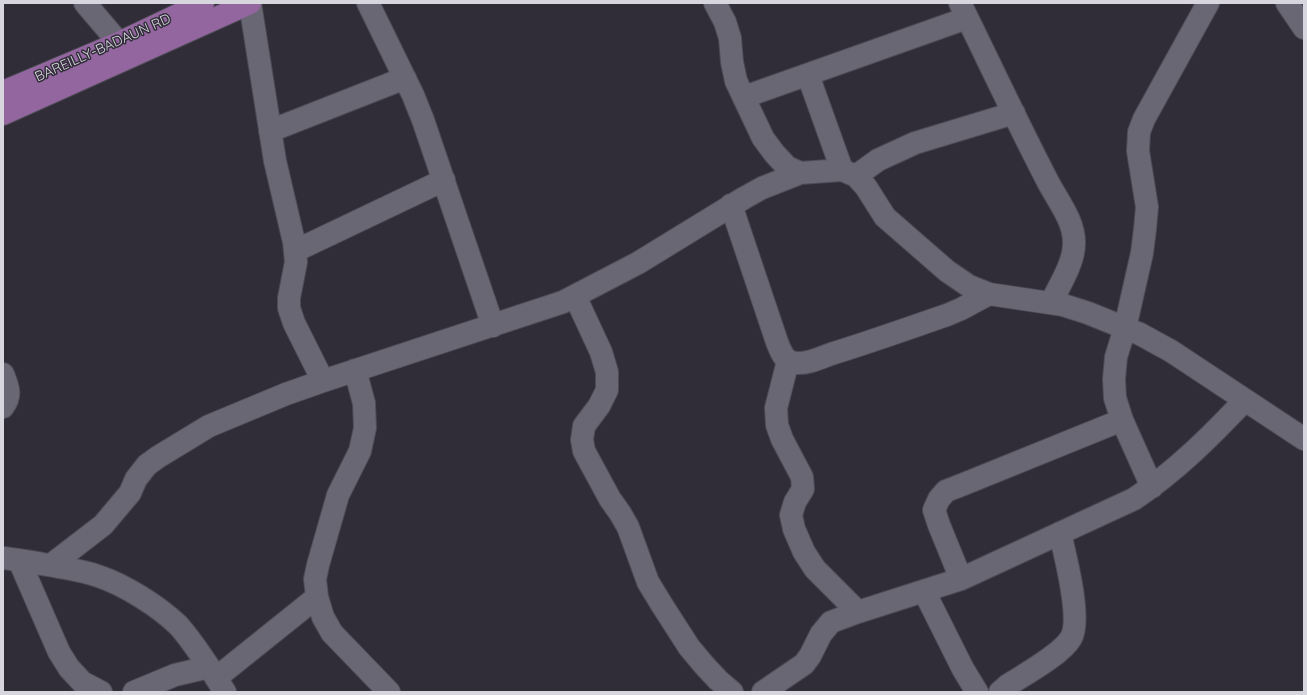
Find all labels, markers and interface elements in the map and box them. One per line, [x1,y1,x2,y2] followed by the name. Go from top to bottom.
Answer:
[32,10,174,86] street label: BAREILLY-BADAUN RD

